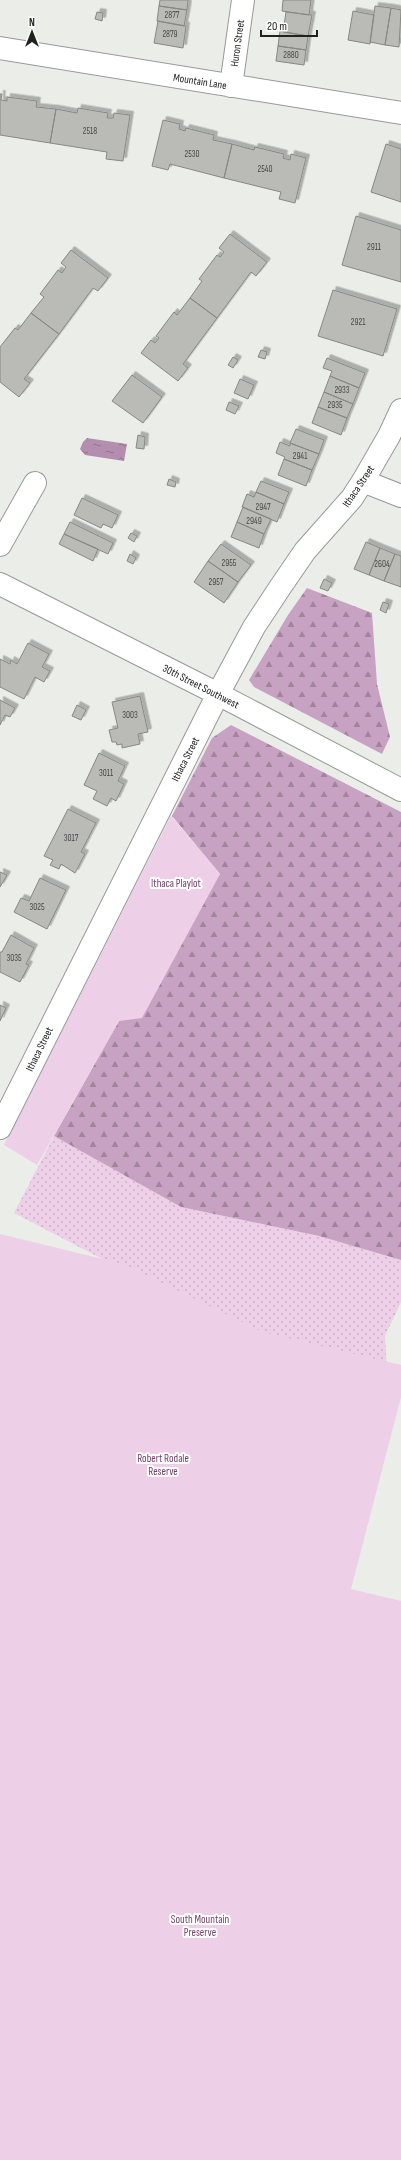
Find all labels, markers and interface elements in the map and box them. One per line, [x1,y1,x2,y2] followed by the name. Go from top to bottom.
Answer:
[165,10,180,21] house number: 2877
[12,12,52,52] north arrow
[261,12,317,38] scale bar
[29,16,35,29] text: N
[228,18,247,67] street label: Huron Street
[267,19,287,34] text: 20 m
[162,29,178,40] house number: 2879
[283,50,299,61] house number: 2880
[172,71,228,92] street label: Mountain Lane
[83,126,97,137] house number: 2518
[184,149,200,160] house number: 2530
[257,164,273,175] house number: 2540
[367,242,382,253] house number: 2911
[351,317,366,328] house number: 2921
[334,385,350,396] house number: 2933
[327,400,343,411] house number: 2935
[293,451,308,462] house number: 2941
[340,462,378,510] street label: Ithaca Street
[256,502,271,513] house number: 2947
[246,516,262,527] house number: 2949
[222,558,237,569] house number: 2955
[374,559,390,570] house number: 2604
[209,577,224,588] house number: 2957
[160,662,242,712] street label: 30th Street Southwest
[122,710,138,721] house number: 3003
[169,734,202,784] street label: Ithaca Street
[99,768,114,779] house number: 3011
[64,833,79,844] house number: 3017
[151,877,202,890] park label: Ithaca Playlot
[29,902,45,913] house number: 3025
[6,953,22,964] house number: 3035
[23,1024,56,1074] street label: Ithaca Street
[137,1452,189,1478] park label: Robert Rodale Reserve
[171,1913,230,1939] park label: South Mountain Preserve

